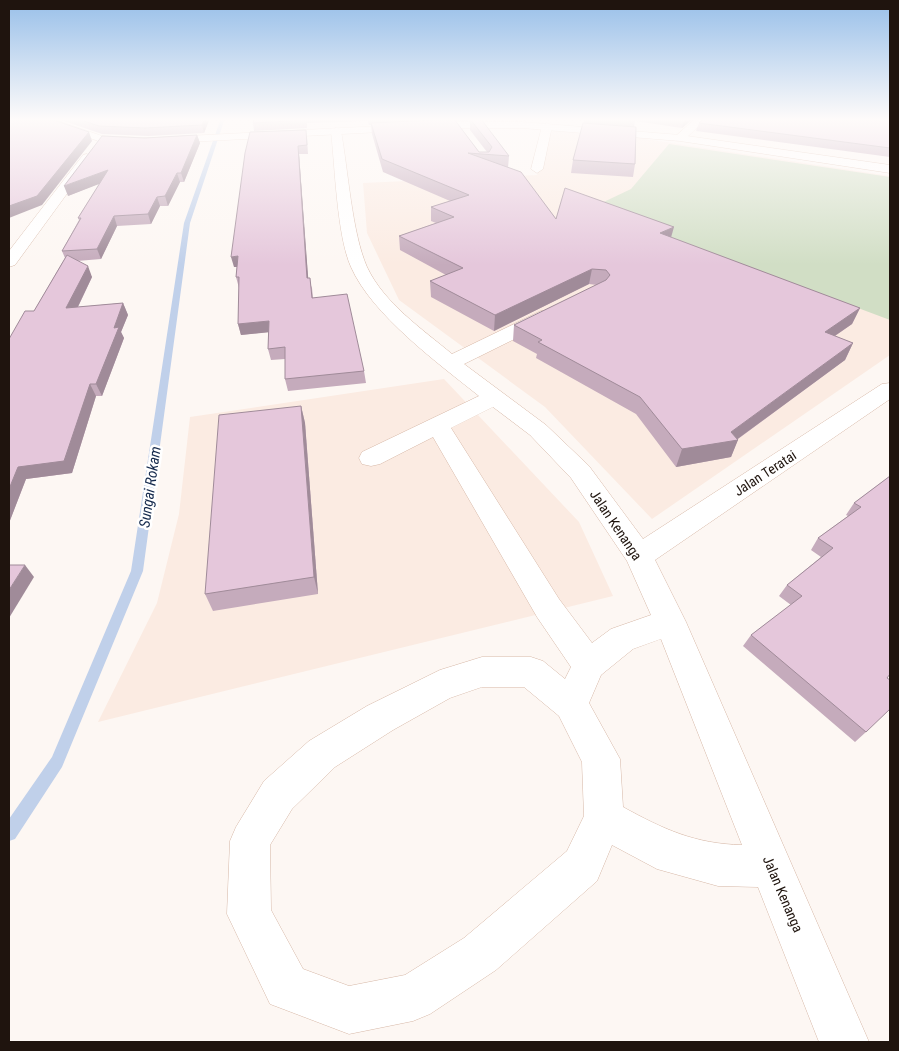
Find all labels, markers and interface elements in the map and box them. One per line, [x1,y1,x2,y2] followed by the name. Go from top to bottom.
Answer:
[135,445,165,529] water label: Sungai Rokam
[731,447,799,499] street label: Jalan Teratai
[587,487,645,563] street label: Jalan Kenanga
[760,853,806,935] street label: Jalan Kenanga

